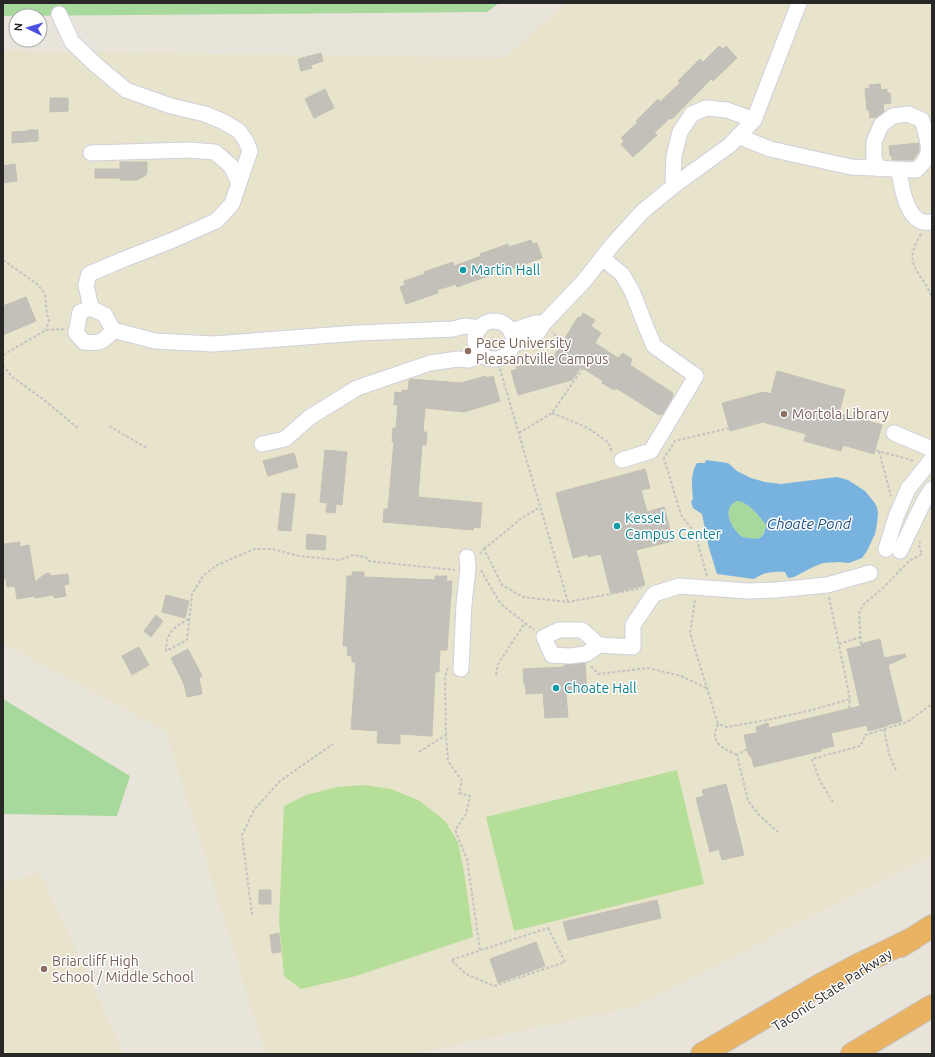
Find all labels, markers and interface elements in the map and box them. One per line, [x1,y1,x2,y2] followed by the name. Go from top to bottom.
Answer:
[8,8,48,48] north arrow
[12,23,24,32] text: N
[471,262,540,278] place label: Martin Hall
[458,265,468,275] marker: Martin Hall
[476,335,608,367] place label: Pace University Pleasantville Campus
[463,346,473,356] marker: Pace University Pleasantville Campus
[792,406,889,422] place label: Mortola Library
[779,409,789,419] marker: Mortola Library
[625,510,722,542] place label: Kessel Campus Center
[767,515,852,532] water label: Choate Pond
[612,521,622,531] marker: Kessel Campus Center
[564,680,637,696] place label: Choate Hall
[551,683,561,693] marker: Choate Hall
[769,945,895,1035] street label: Taconic State Parkway
[52,953,194,985] place label: Briarcliff High School / Middle School
[39,964,49,974] marker: Briarcliff High School / Middle School

